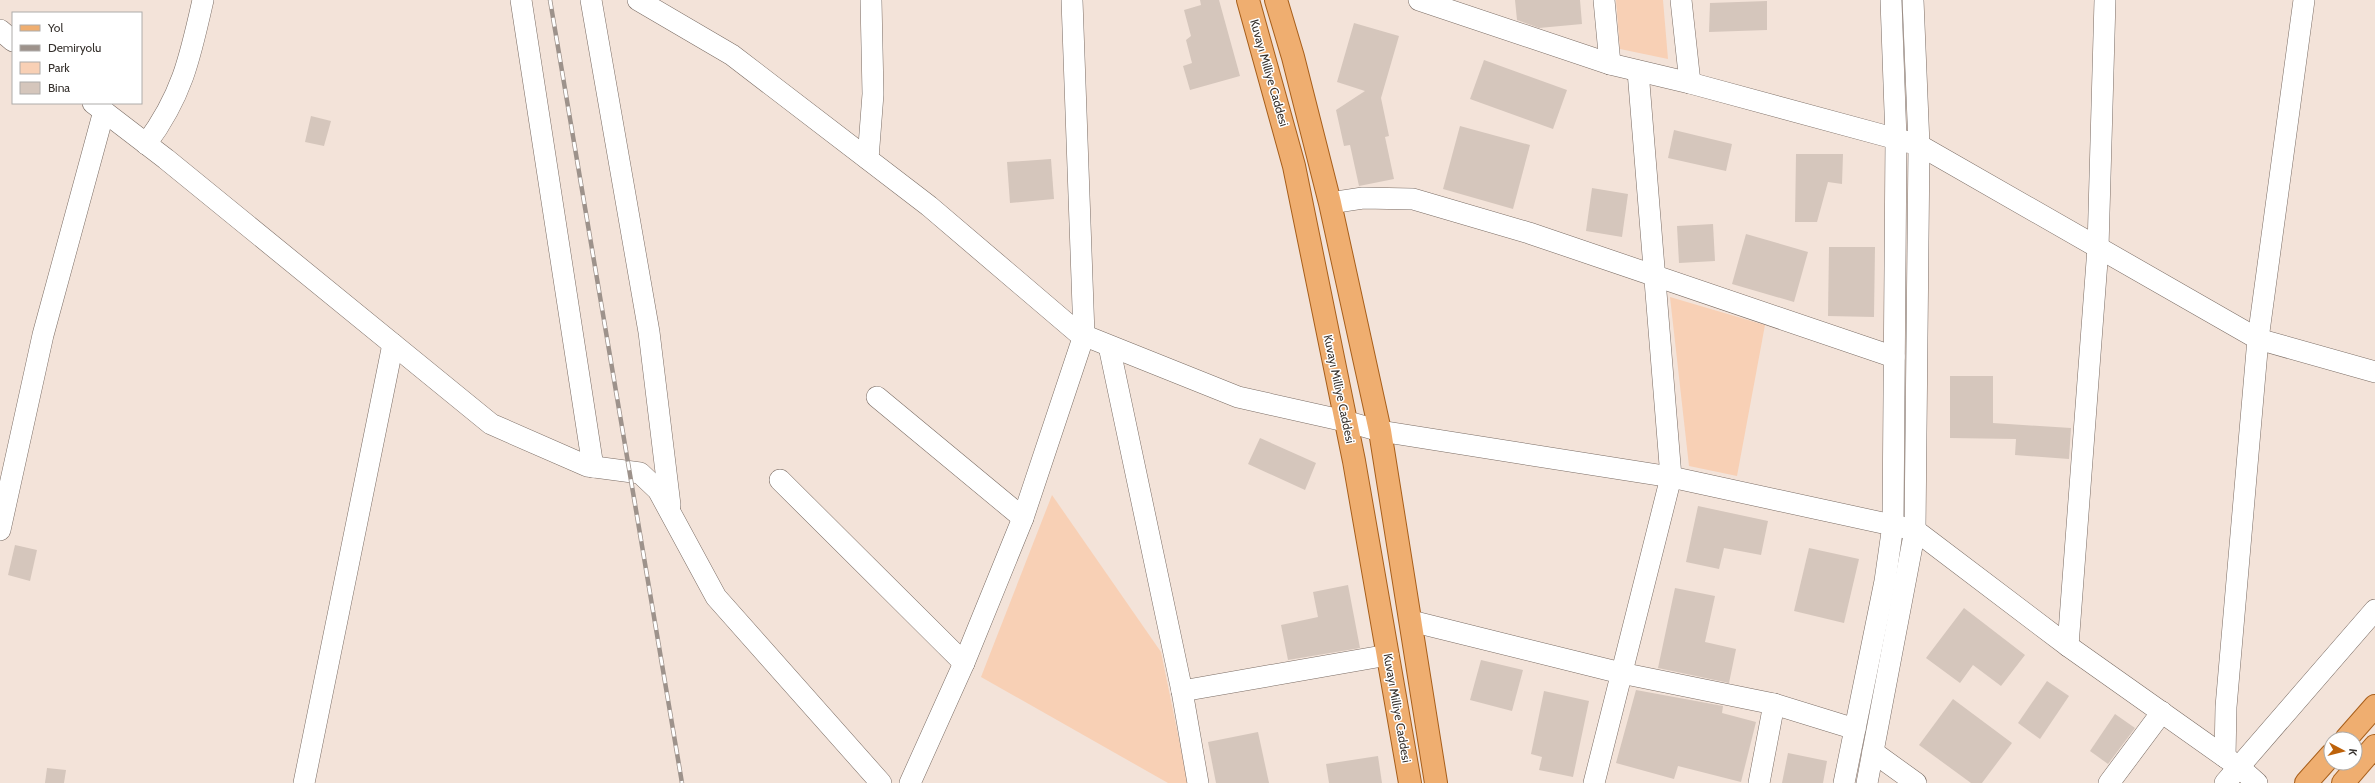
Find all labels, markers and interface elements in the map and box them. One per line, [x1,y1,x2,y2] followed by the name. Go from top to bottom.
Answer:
[12,12,142,104] legend
[1247,18,1292,128] street label: Kuvayı Milliye Caddesi
[47,20,63,35] text: Yol
[48,40,101,55] text: Demiryolu
[48,60,70,75] text: Park
[48,80,70,95] text: Bina
[1321,333,1358,445] street label: Kuvayı Milliye Caddesi
[1380,652,1414,764] street label: Kuvayı Milliye Caddesi
[2323,731,2363,771] north arrow
[2346,748,2360,757] text: K

